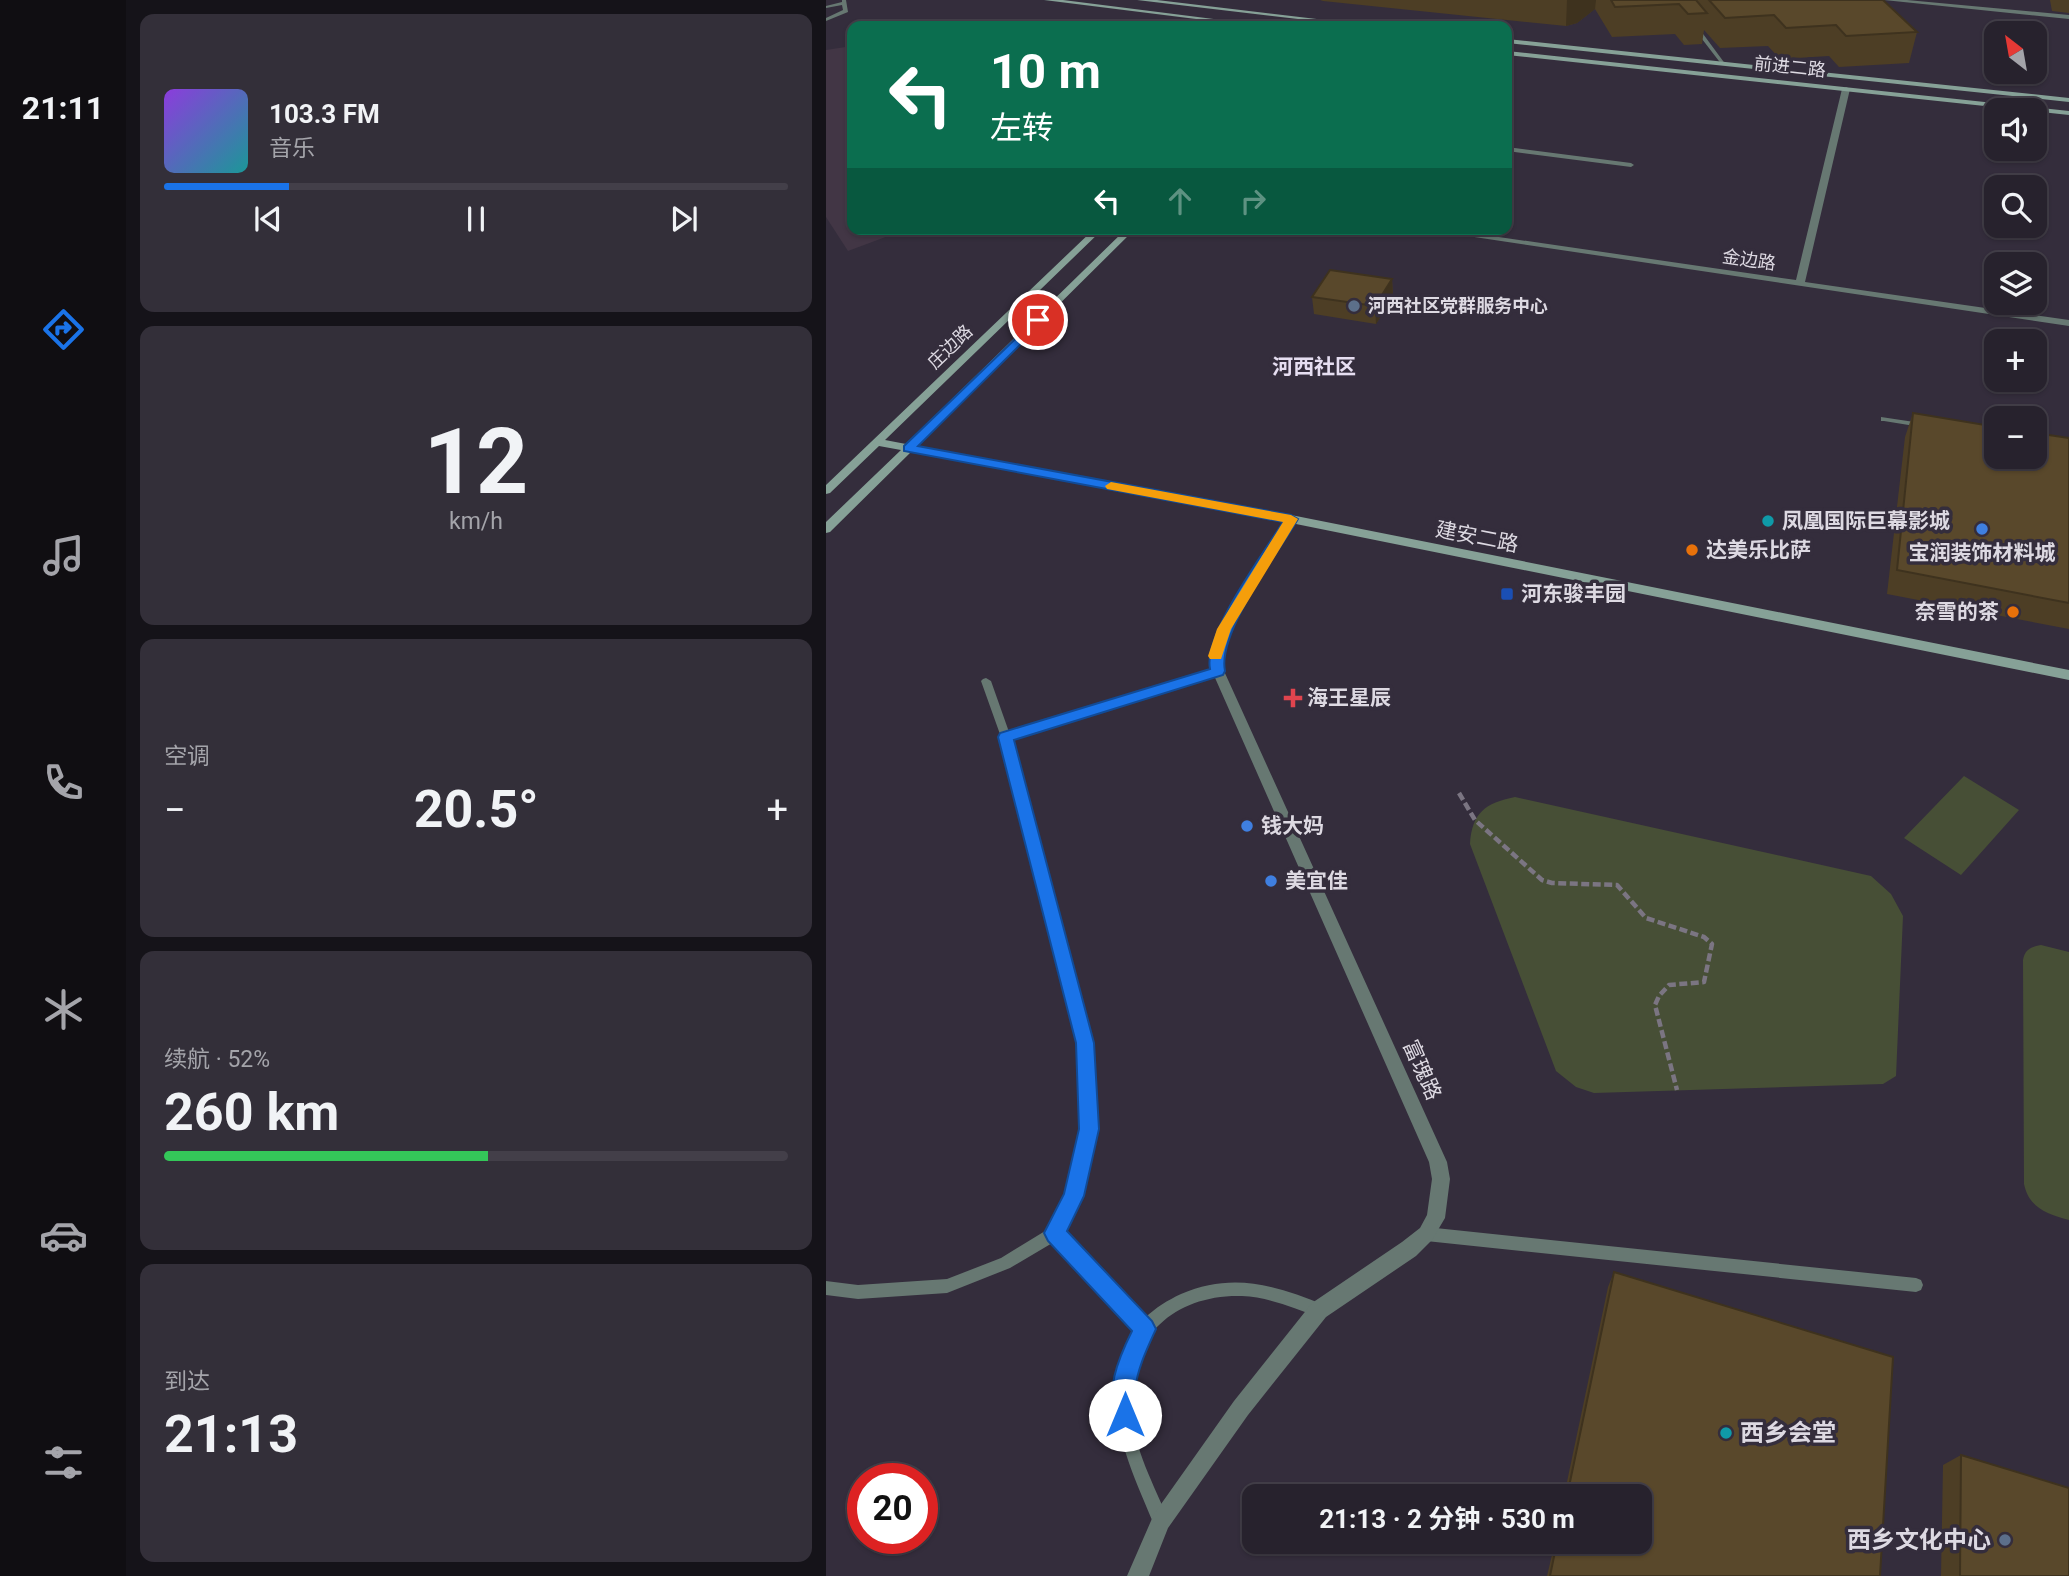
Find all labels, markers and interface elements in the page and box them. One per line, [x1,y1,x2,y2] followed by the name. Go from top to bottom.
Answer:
[1984,21,2048,84] north arrow
[1984,21,2047,469] map controls
[990,43,1101,100] text: 10 m
[875,49,966,140] icon: left
[1753,52,1827,81] street label: 前进二路
[22,89,104,127] text: 21:11
[1984,98,2047,161] button: sound
[269,99,380,129] text: 103.3 FM
[990,109,1054,147] text: 左转
[269,135,315,162] text: 音乐
[1984,175,2047,238] button: search
[1088,182,1126,220] icon: left
[1161,182,1199,220] icon: ahead
[1234,182,1272,220] icon: right
[249,200,287,238] icon: previous
[457,200,495,238] icon: pause
[665,200,703,238] icon: next
[1721,245,1777,274] street label: 金边路
[1984,252,2047,315] button: layers
[1008,290,1068,350] pin
[1368,295,1548,316] place label: 河西社区党群服务中心
[1346,298,1362,314] marker: 河西社区党群服务中心
[1019,301,1057,339] icon: arrive
[39,305,88,354] icon: directions
[923,320,976,373] street label: 庄边路
[1984,329,2047,392] button: +
[1272,355,1356,379] district label: 河西社区
[1984,406,2047,469] button: −
[424,409,528,515] text: 12
[449,508,503,535] text: km/h
[1782,509,1950,533] place label: 凤凰国际巨幕影城
[1760,513,1776,529] marker: 凤凰国际巨幕影城
[1433,517,1521,557] street label: 建安二路
[1974,521,1990,537] marker: 宝润装饰材料城
[39,531,88,580] icon: music
[1706,538,1811,562] place label: 达美乐比萨
[1909,541,2056,565] place label: 宝润装饰材料城
[1684,542,1700,558] marker: 达美乐比萨
[1521,582,1626,606] place label: 河东骏丰园
[1499,586,1515,602] marker: 河东骏丰园
[1915,600,1999,624] place label: 奈雪的茶
[2005,604,2021,620] marker: 奈雪的茶
[1307,686,1391,710] place label: 海王星辰
[1285,690,1301,706] marker: 海王星辰
[164,743,210,770] text: 空调
[39,758,88,807] icon: phone
[414,779,539,840] text: 20.5°
[164,788,186,832] text: −
[766,788,788,832] text: +
[1261,814,1324,838] place label: 钱大妈
[1239,818,1255,834] marker: 钱大妈
[1285,869,1348,893] place label: 美宜佳
[1263,873,1279,889] marker: 美宜佳
[39,985,88,1034] icon: climate
[1398,1036,1446,1104] street label: 富瑰路
[164,1046,270,1073] text: 续航 · 52%
[164,1082,339,1143] text: 260 km
[39,1211,88,1260] icon: car
[164,1368,210,1395] text: 到达
[1088,1378,1162,1452] position arrow
[164,1404,298,1465] text: 21:13
[1740,1419,1836,1447] place label: 西乡会堂
[1718,1425,1734,1441] marker: 西乡会堂
[39,1438,88,1487] icon: filters
[847,1463,938,1554] speed limit sign: 20
[1319,1504,1575,1534] text: 21:13 · 2 分钟 · 530 m
[1847,1526,1991,1554] place label: 西乡文化中心
[1997,1532,2013,1548] marker: 西乡文化中心

